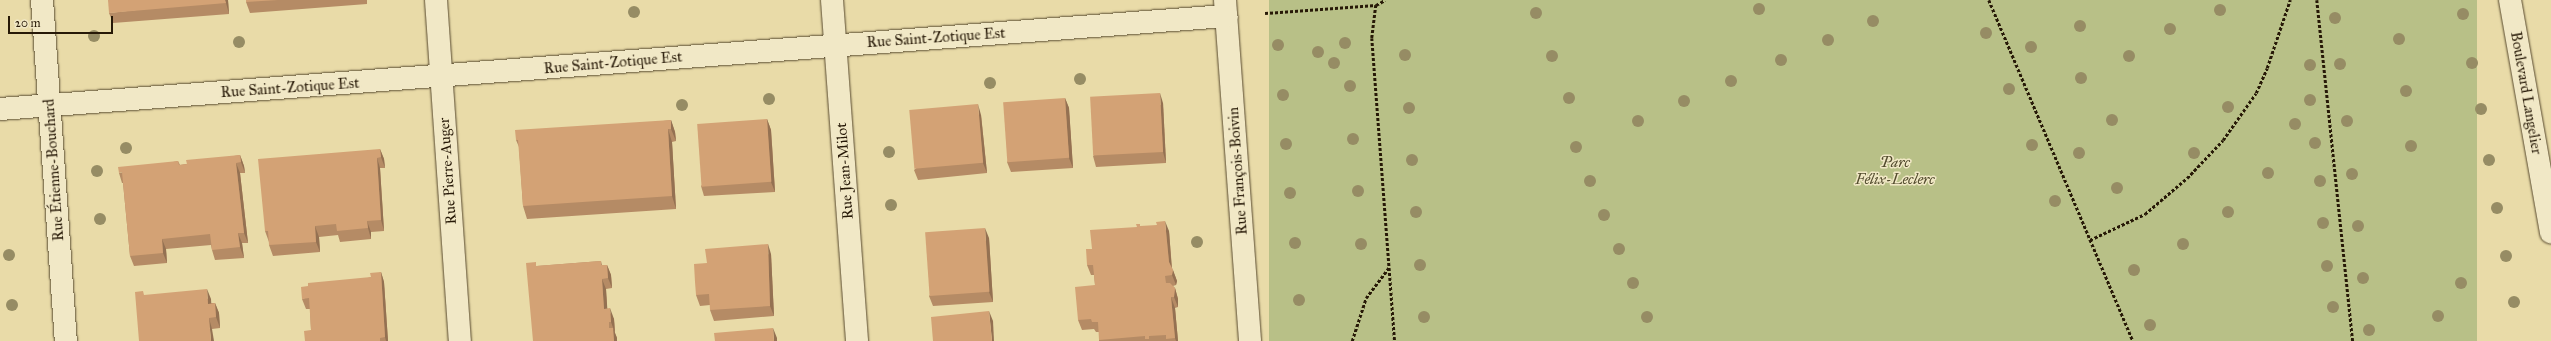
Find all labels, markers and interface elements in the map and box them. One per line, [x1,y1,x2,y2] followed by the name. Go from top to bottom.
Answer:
[10,8,115,34] scale bar
[15,16,41,30] text: 20 m
[866,24,1006,52] street label: Rue Saint-Zotique Est
[2506,30,2546,156] street label: Boulevard Langelier
[543,48,683,78] street label: Rue Saint-Zotique Est
[220,74,360,102] street label: Rue Saint-Zotique Est
[40,98,68,242] street label: Rue Étienne-Bouchard
[1225,106,1251,236] street label: Rue François-Boivin
[435,117,461,225] street label: Rue Pierre-Auger
[833,122,857,220] street label: Rue Jean-Milot
[1855,153,1935,188] park label: Parc Félix-Leclerc

